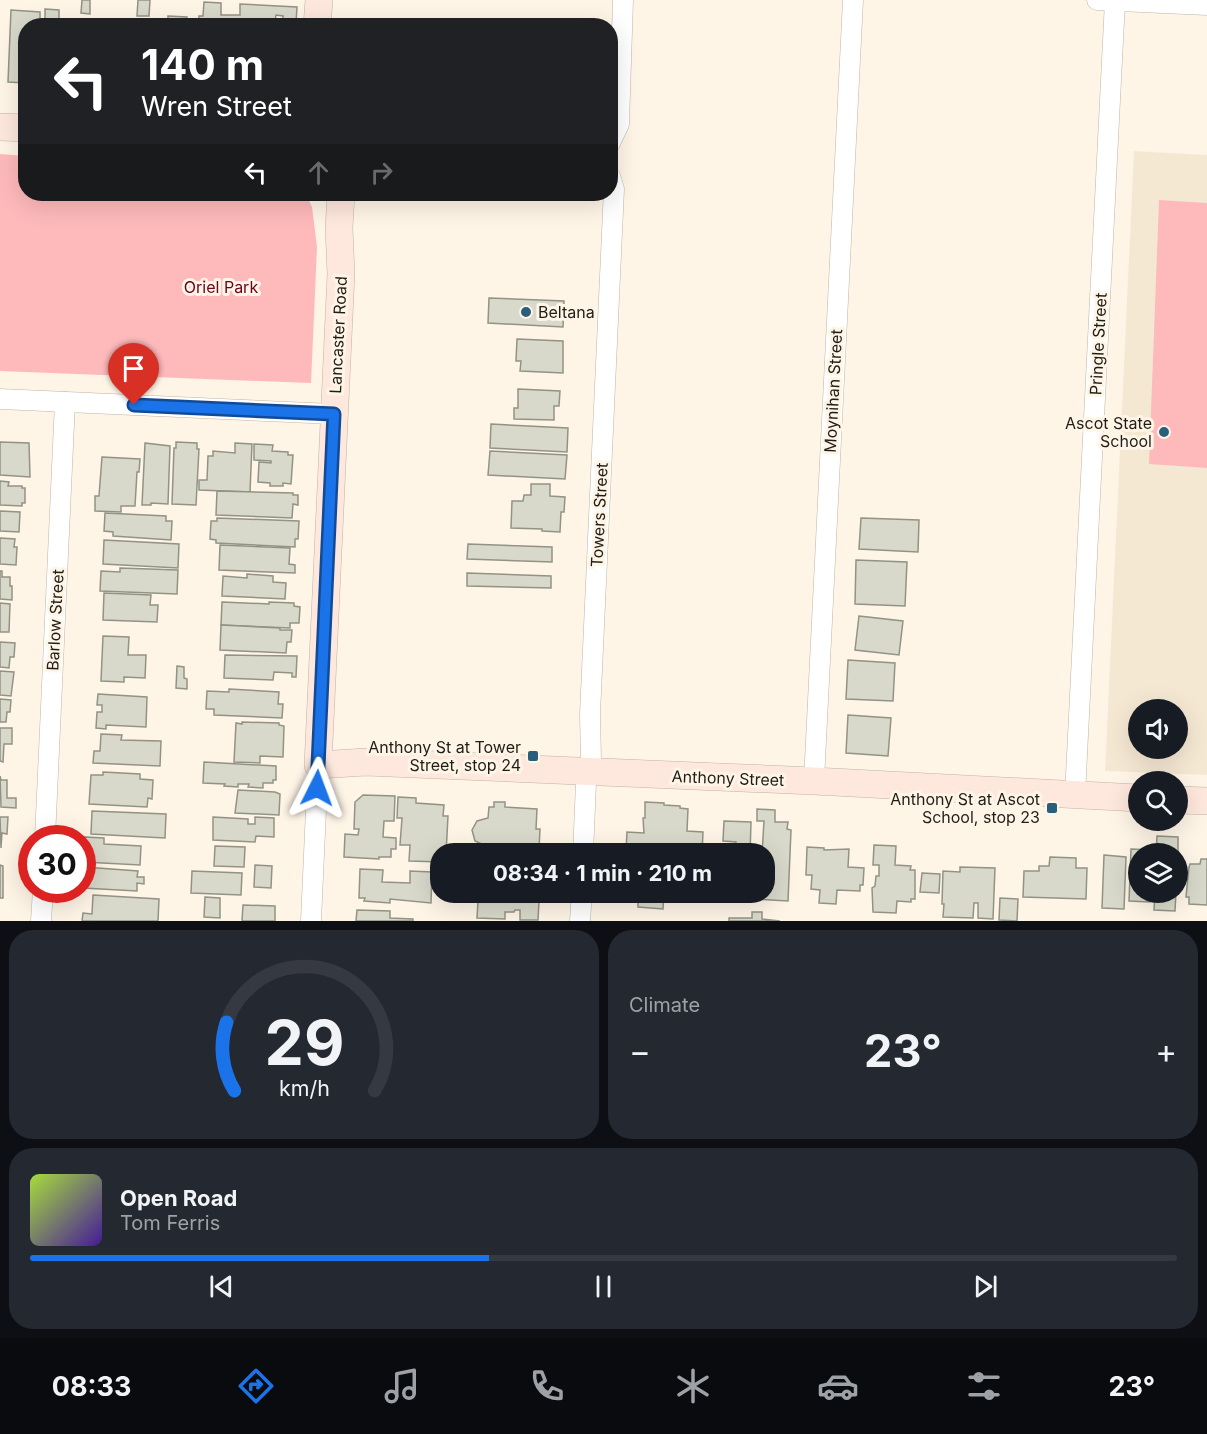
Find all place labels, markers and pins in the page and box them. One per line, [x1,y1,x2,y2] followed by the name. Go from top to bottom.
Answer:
[538,302,595,322] place label: Beltana
[519,305,533,319] marker: Beltana
[108,343,159,405] pin
[1065,413,1152,451] place label: Ascot State School
[1157,425,1171,439] marker: Ascot State School
[368,737,521,775] place label: Anthony St at Tower Street, stop 24
[526,749,540,763] marker: Anthony St at Tower Street, stop 24
[890,789,1040,827] place label: Anthony St at Ascot School, stop 23
[1045,801,1059,815] marker: Anthony St at Ascot School, stop 23

